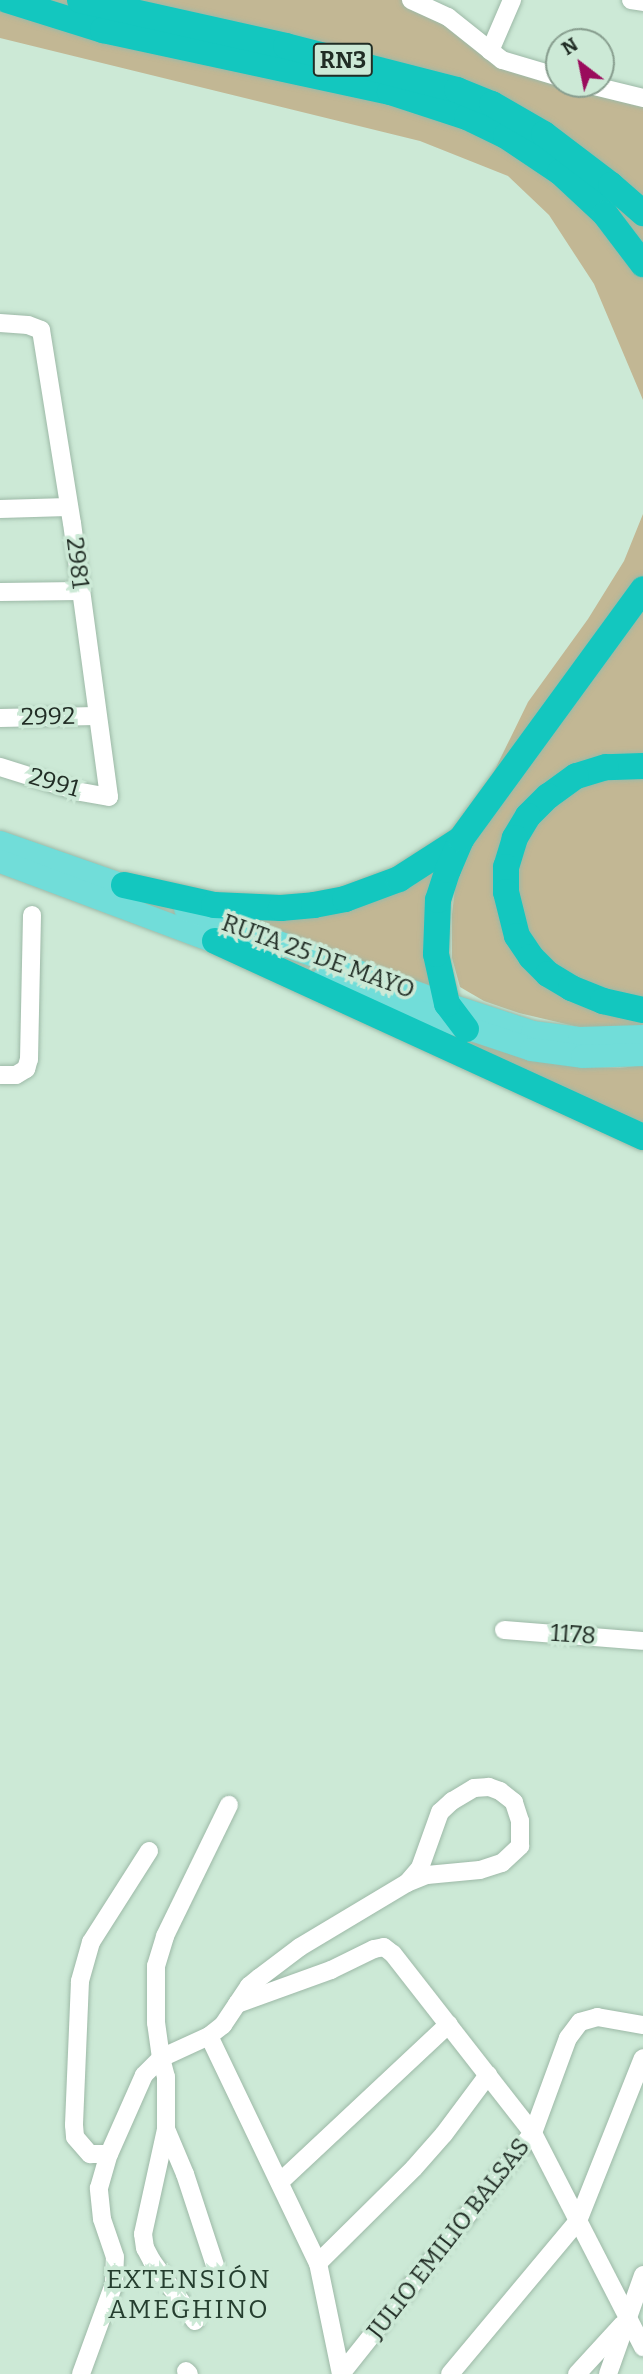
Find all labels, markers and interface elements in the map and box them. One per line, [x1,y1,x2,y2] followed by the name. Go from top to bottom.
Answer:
[545,28,615,98] north arrow
[557,33,582,60] text: N
[312,40,374,80] road number: RN3
[60,536,94,590] street label: 2981
[21,702,75,732] street label: 2992
[26,762,82,804] street label: 2991
[218,909,418,1005] street label: RUTA 25 DE MAYO
[549,1619,597,1651] street label: 1178
[362,2133,536,2345] street label: JULIO EMILIO BALSAS
[107,2264,271,2326] district label: EXTENSIÓN AMEGHINO

